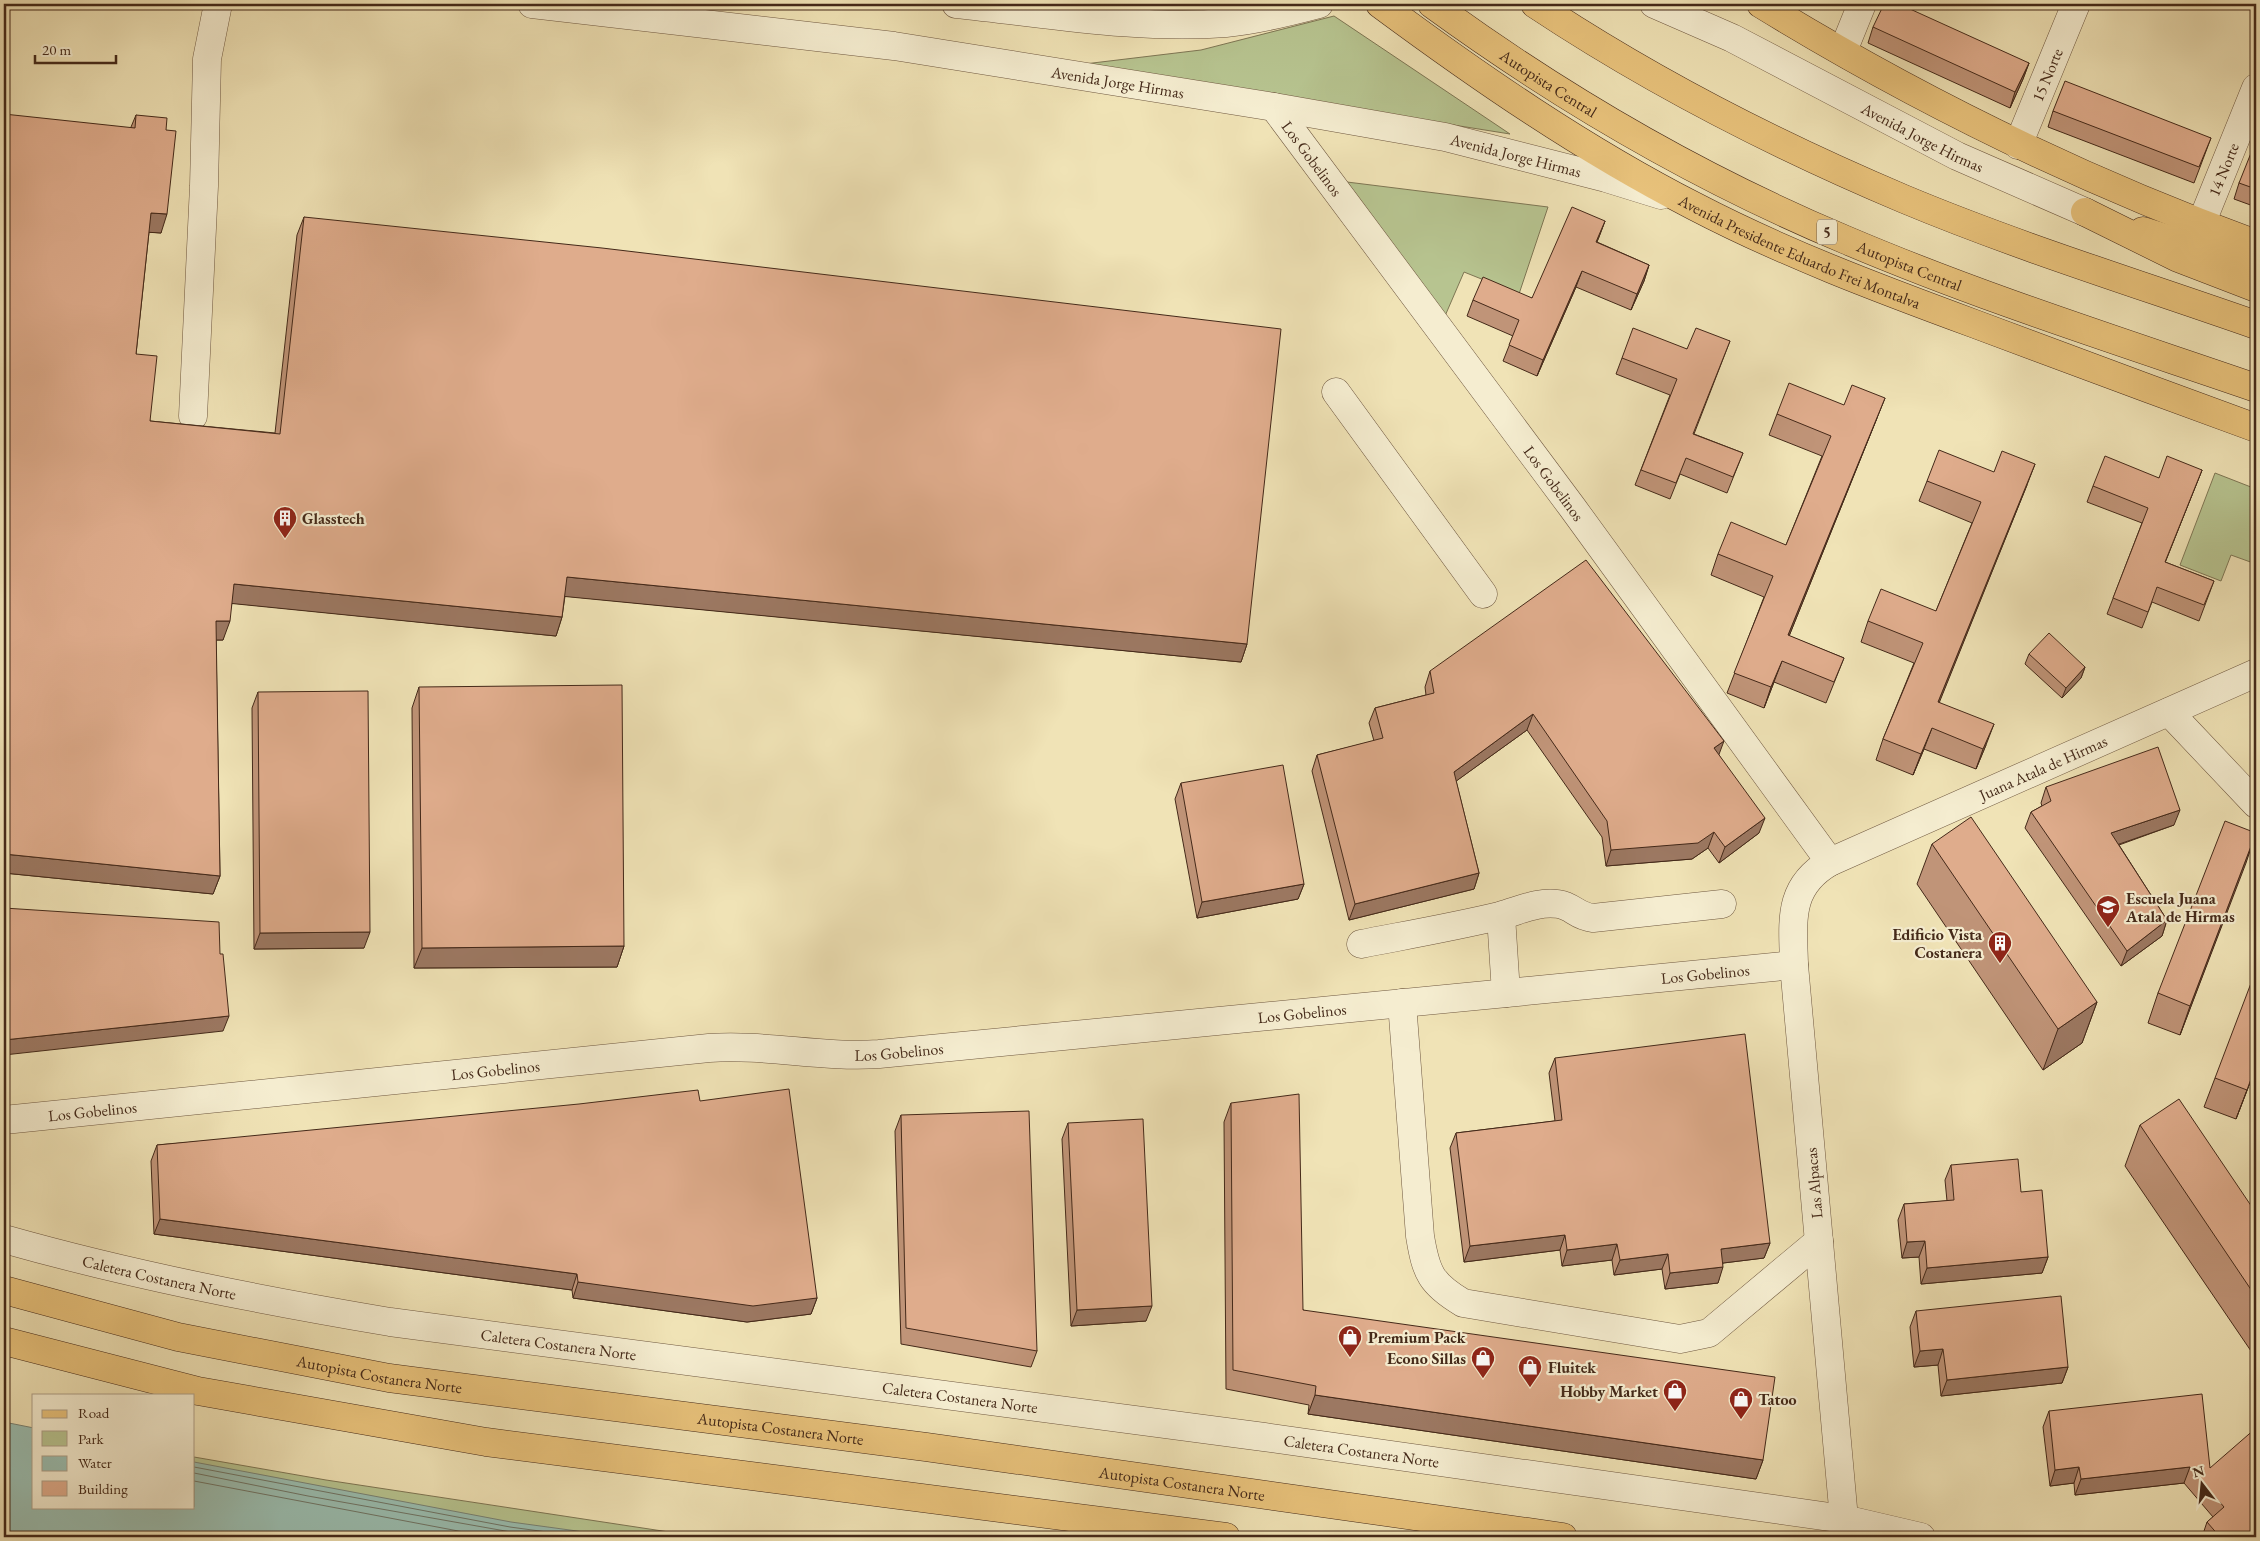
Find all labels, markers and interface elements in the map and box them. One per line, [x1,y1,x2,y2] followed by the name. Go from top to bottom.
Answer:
[35,32,116,64] scale bar
[42,40,71,59] text: 20 m
[1495,44,1601,122] street label: Autopista Central
[2027,45,2067,105] street label: 15 Norte
[1049,61,1186,103] street label: Avenida Jorge Hirmas
[1857,97,1987,177] street label: Avenida Jorge Hirmas
[1277,116,1347,200] street label: Los Gobelinos
[1447,128,1584,182] street label: Avenida Jorge Hirmas
[2203,139,2243,199] street label: 14 Norte
[1674,189,1924,314] street label: Avenida Presidente Eduardo Frei Montalva
[1817,220,1837,244] road number: 5
[1853,235,1965,296] street label: Autopista Central
[1519,441,1589,525] street label: Los Gobelinos
[272,505,298,539] building icon: Glasstech
[302,508,365,529] place label: Glasstech
[1974,730,2110,806] street label: Juana Atala de Hirmas
[2125,888,2235,927] place label: Escuela Juana Atala de Hirmas
[2095,894,2121,928] school or university icon: Escuela Juana Atala de Hirmas
[1892,924,1983,963] place label: Edificio Vista Costanera
[1987,930,2013,964] building icon: Edificio Vista Costanera
[1660,959,1750,988] street label: Los Gobelinos
[1257,998,1347,1028] street label: Los Gobelinos
[854,1037,944,1065] street label: Los Gobelinos
[450,1055,541,1085] street label: Los Gobelinos
[47,1096,138,1126] street label: Los Gobelinos
[1800,1147,1828,1219] street label: Las Alpacas
[80,1250,238,1304] street label: Caletera Costanera Norte
[479,1324,638,1365] street label: Caletera Costanera Norte
[1337,1324,1363,1358] shop icon: Premium Pack
[1368,1327,1466,1348] place label: Premium Pack
[1470,1345,1496,1379] shop icon: Econo Sillas
[1387,1348,1466,1369] place label: Econo Sillas
[294,1350,463,1398] street label: Autopista Costanera Norte
[1517,1354,1543,1388] shop icon: Fluitek
[1548,1357,1596,1378] place label: Fluitek
[881,1376,1039,1418] street label: Caletera Costanera Norte
[1662,1378,1688,1412] shop icon: Hobby Market
[1560,1381,1658,1402] place label: Hobby Market
[1728,1386,1754,1420] shop icon: Tatoo
[1758,1389,1797,1410] place label: Tatoo
[32,1394,195,1508] legend
[78,1403,110,1422] text: Road
[695,1407,865,1449] street label: Autopista Costanera Norte
[78,1429,105,1448] text: Park
[1282,1429,1441,1472] street label: Caletera Costanera Norte
[78,1453,112,1472] text: Water
[2178,1458,2228,1508] north arrow
[1097,1461,1266,1505] street label: Autopista Costanera Norte
[2190,1461,2207,1482] text: N
[78,1479,128,1498] text: Building

